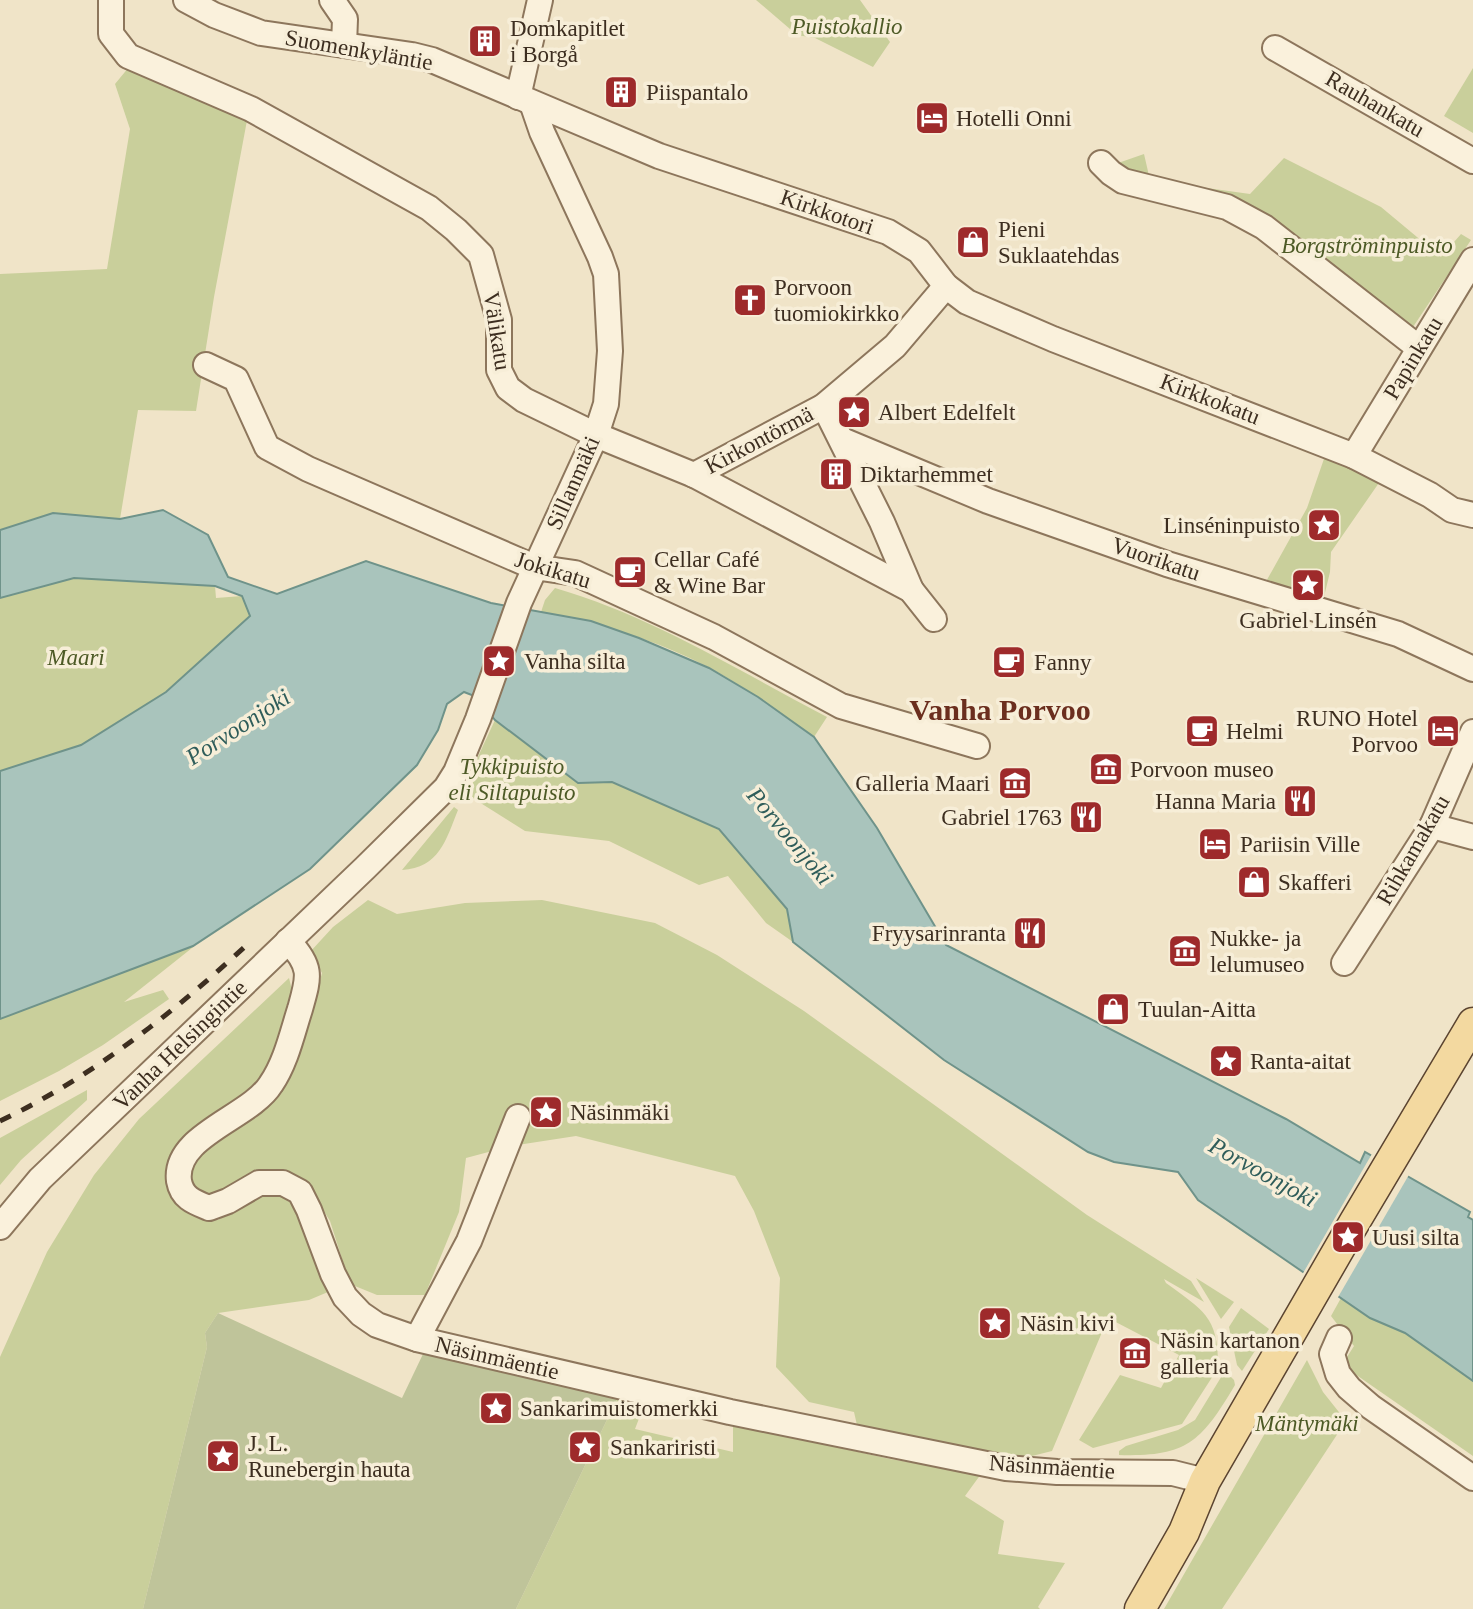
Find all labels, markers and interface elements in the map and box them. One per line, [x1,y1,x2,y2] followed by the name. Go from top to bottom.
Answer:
[790,14,903,39] park label: Puistokallio
[510,16,626,67] place label: Domkapitlet i Borgå
[466,22,504,60] building icon: Domkapitlet i Borgå
[283,25,435,75] street label: Suomenkyläntie
[1321,66,1429,143] street label: Rauhankatu
[602,73,640,111] building icon: Piispantalo
[646,80,748,105] place label: Piispantalo
[913,99,951,137] hotel icon: Hotelli Onni
[956,106,1072,131] place label: Hotelli Onni
[777,184,877,240] street label: Kirkkotori
[998,217,1119,268] place label: Pieni Suklaatehdas
[954,223,992,261] shop icon: Pieni Suklaatehdas
[1281,233,1453,258] park label: Borgströminpuisto
[774,275,899,326] place label: Porvoon tuomiokirkko
[731,281,769,319] church icon: Porvoon tuomiokirkko
[478,290,516,373] street label: Välikatu
[1379,312,1448,404] street label: Papinkatu
[1157,369,1264,430] street label: Kirkkokatu
[835,393,873,431] place icon: Albert Edelfelt
[878,400,1016,425] place label: Albert Edelfelt
[701,401,817,479] street label: Kirkontörmä
[541,432,605,534] street label: Sillanmäki
[817,455,855,493] building icon: Diktarhemmet
[860,462,993,487] place label: Diktarhemmet
[1305,506,1343,544] place icon: Linséninpuisto
[1163,513,1300,538] place label: Linséninpuisto
[1108,532,1204,586] street label: Vuorikatu
[512,547,594,593] street label: Jokikatu
[654,547,765,598] place label: Cellar Café & Wine Bar
[611,553,649,591] cafe icon: Cellar Café & Wine Bar
[1289,566,1327,604] place icon: Gabriel Linsén
[1239,608,1377,633] place label: Gabriel Linsén
[480,642,518,680] place icon: Vanha silta
[990,643,1028,681] cafe icon: Fanny
[46,645,105,670] park label: Maari
[524,649,626,674] place label: Vanha silta
[1034,650,1092,675] place label: Fanny
[180,684,295,771] water label: Porvoonjoki
[909,693,1091,726] district label: Vanha Porvoo
[1296,706,1418,757] place label: RUNO Hotel Porvoo
[1183,712,1221,750] cafe icon: Helmi
[1424,712,1462,750] hotel icon: RUNO Hotel Porvoo
[1226,719,1284,744] place label: Helmi
[1087,750,1125,788] museum icon: Porvoon museo
[448,754,576,805] park label: Tykkipuisto eli Siltapuisto
[1130,757,1274,782] place label: Porvoon museo
[996,764,1034,802] museum icon: Galleria Maari
[855,771,990,796] place label: Galleria Maari
[741,781,838,890] water label: Porvoonjoki
[1281,782,1319,820] restaurant icon: Hanna Maria
[1155,789,1276,814] place label: Hanna Maria
[1372,790,1455,909] street label: Rihkamakatu
[1067,798,1105,836] restaurant icon: Gabriel 1763
[941,805,1062,830] place label: Gabriel 1763
[1196,825,1234,863] hotel icon: Pariisin Ville
[1240,832,1360,857] place label: Pariisin Ville
[1235,863,1273,901] shop icon: Skafferi
[1278,870,1352,895] place label: Skafferi
[1011,914,1049,952] restaurant icon: Fryysarinranta
[872,921,1006,946] place label: Fryysarinranta
[1210,926,1305,977] place label: Nukke- ja lelumuseo
[1166,932,1204,970] museum icon: Nukke- ja lelumuseo
[108,975,252,1115] street label: Vanha Helsingintie
[1094,990,1132,1028] shop icon: Tuulan-Aitta
[1138,997,1256,1022] place label: Tuulan-Aitta
[1207,1042,1245,1080] place icon: Ranta-aitat
[1250,1049,1352,1074] place label: Ranta-aitat
[527,1093,565,1131] place icon: Näsinmäki
[570,1100,670,1125] place label: Näsinmäki
[1204,1131,1321,1212] water label: Porvoonjoki
[1329,1218,1367,1256] place icon: Uusi silta
[1372,1225,1460,1250] place label: Uusi silta
[976,1304,1014,1342] place icon: Näsin kivi
[1020,1311,1115,1336] place label: Näsin kivi
[1160,1328,1300,1379] place label: Näsin kartanon galleria
[433,1332,561,1384] street label: Näsinmäentie
[1116,1334,1154,1372] museum icon: Näsin kartanon galleria
[477,1389,515,1427] place icon: Sankarimuistomerkki
[520,1396,718,1421] place label: Sankarimuistomerkki
[1254,1411,1359,1436] park label: Mäntymäki
[566,1428,604,1466] place icon: Sankariristi
[248,1431,410,1482] place label: J. L. Runebergin hauta
[610,1435,716,1460] place label: Sankariristi
[204,1437,242,1475] place icon: J. L. Runebergin hauta
[988,1450,1116,1484] street label: Näsinmäentie

